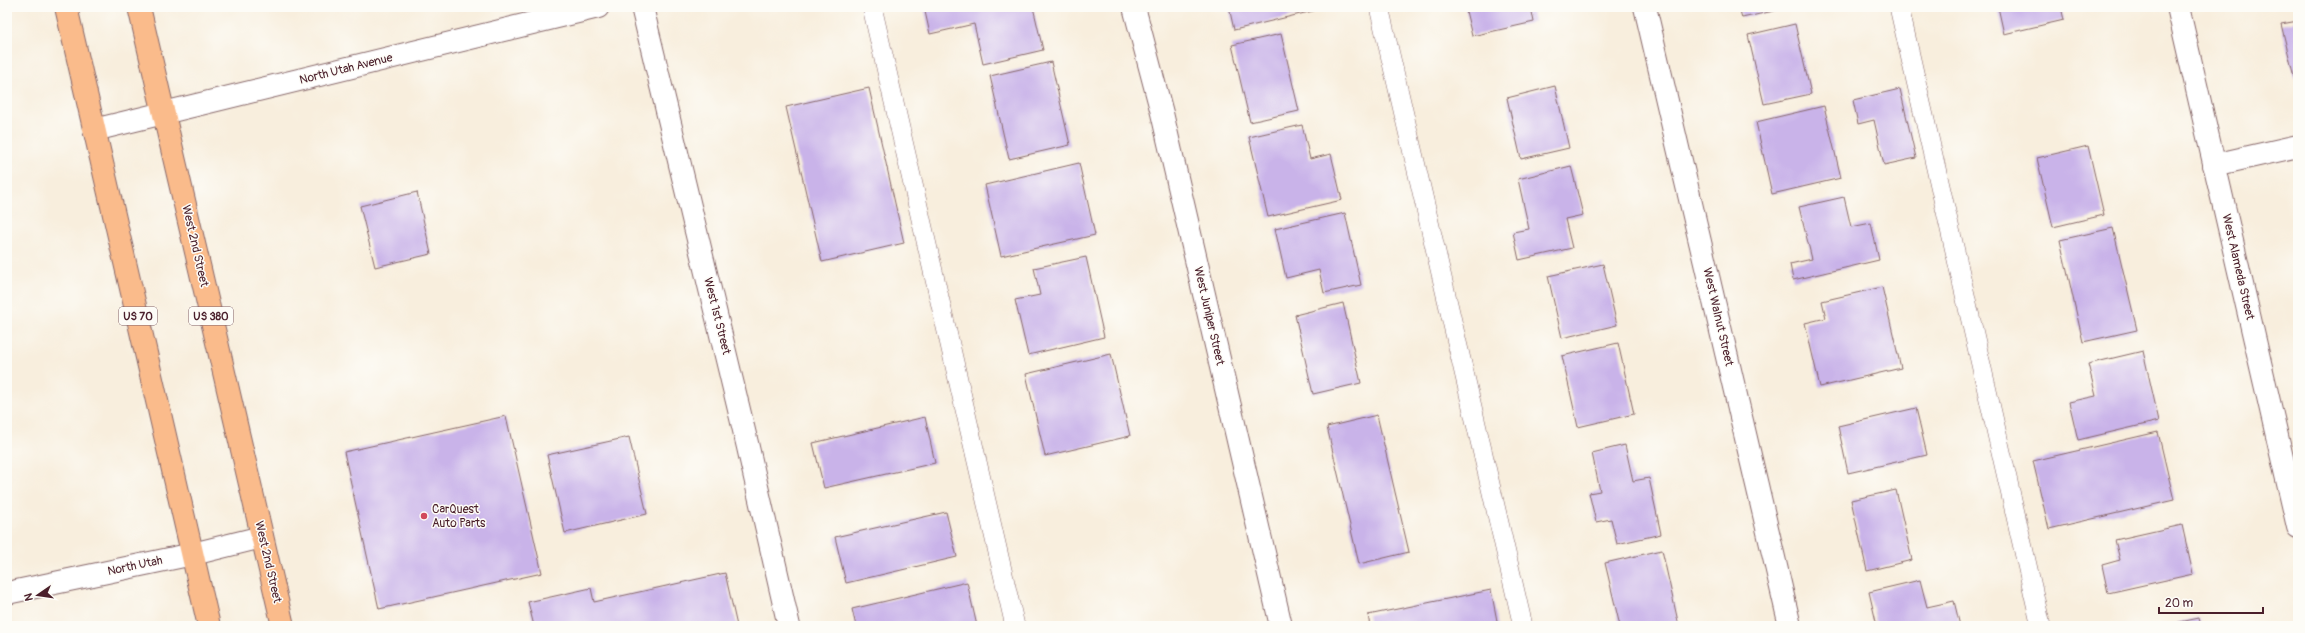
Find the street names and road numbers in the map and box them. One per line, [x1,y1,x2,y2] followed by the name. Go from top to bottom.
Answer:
[298,50,394,88] street label: North Utah Avenue
[178,204,212,289] street label: West 2nd Street
[2219,213,2258,322] street label: West Alameda Street
[1190,265,1228,367] street label: West Juniper Street
[1699,266,1737,368] street label: West Walnut Street
[700,276,734,356] street label: West 1st Street
[119,307,157,325] road number: US 70
[189,307,233,325] road number: US 380
[251,520,285,605] street label: West 2nd Street
[106,553,164,579] street label: North Utah

